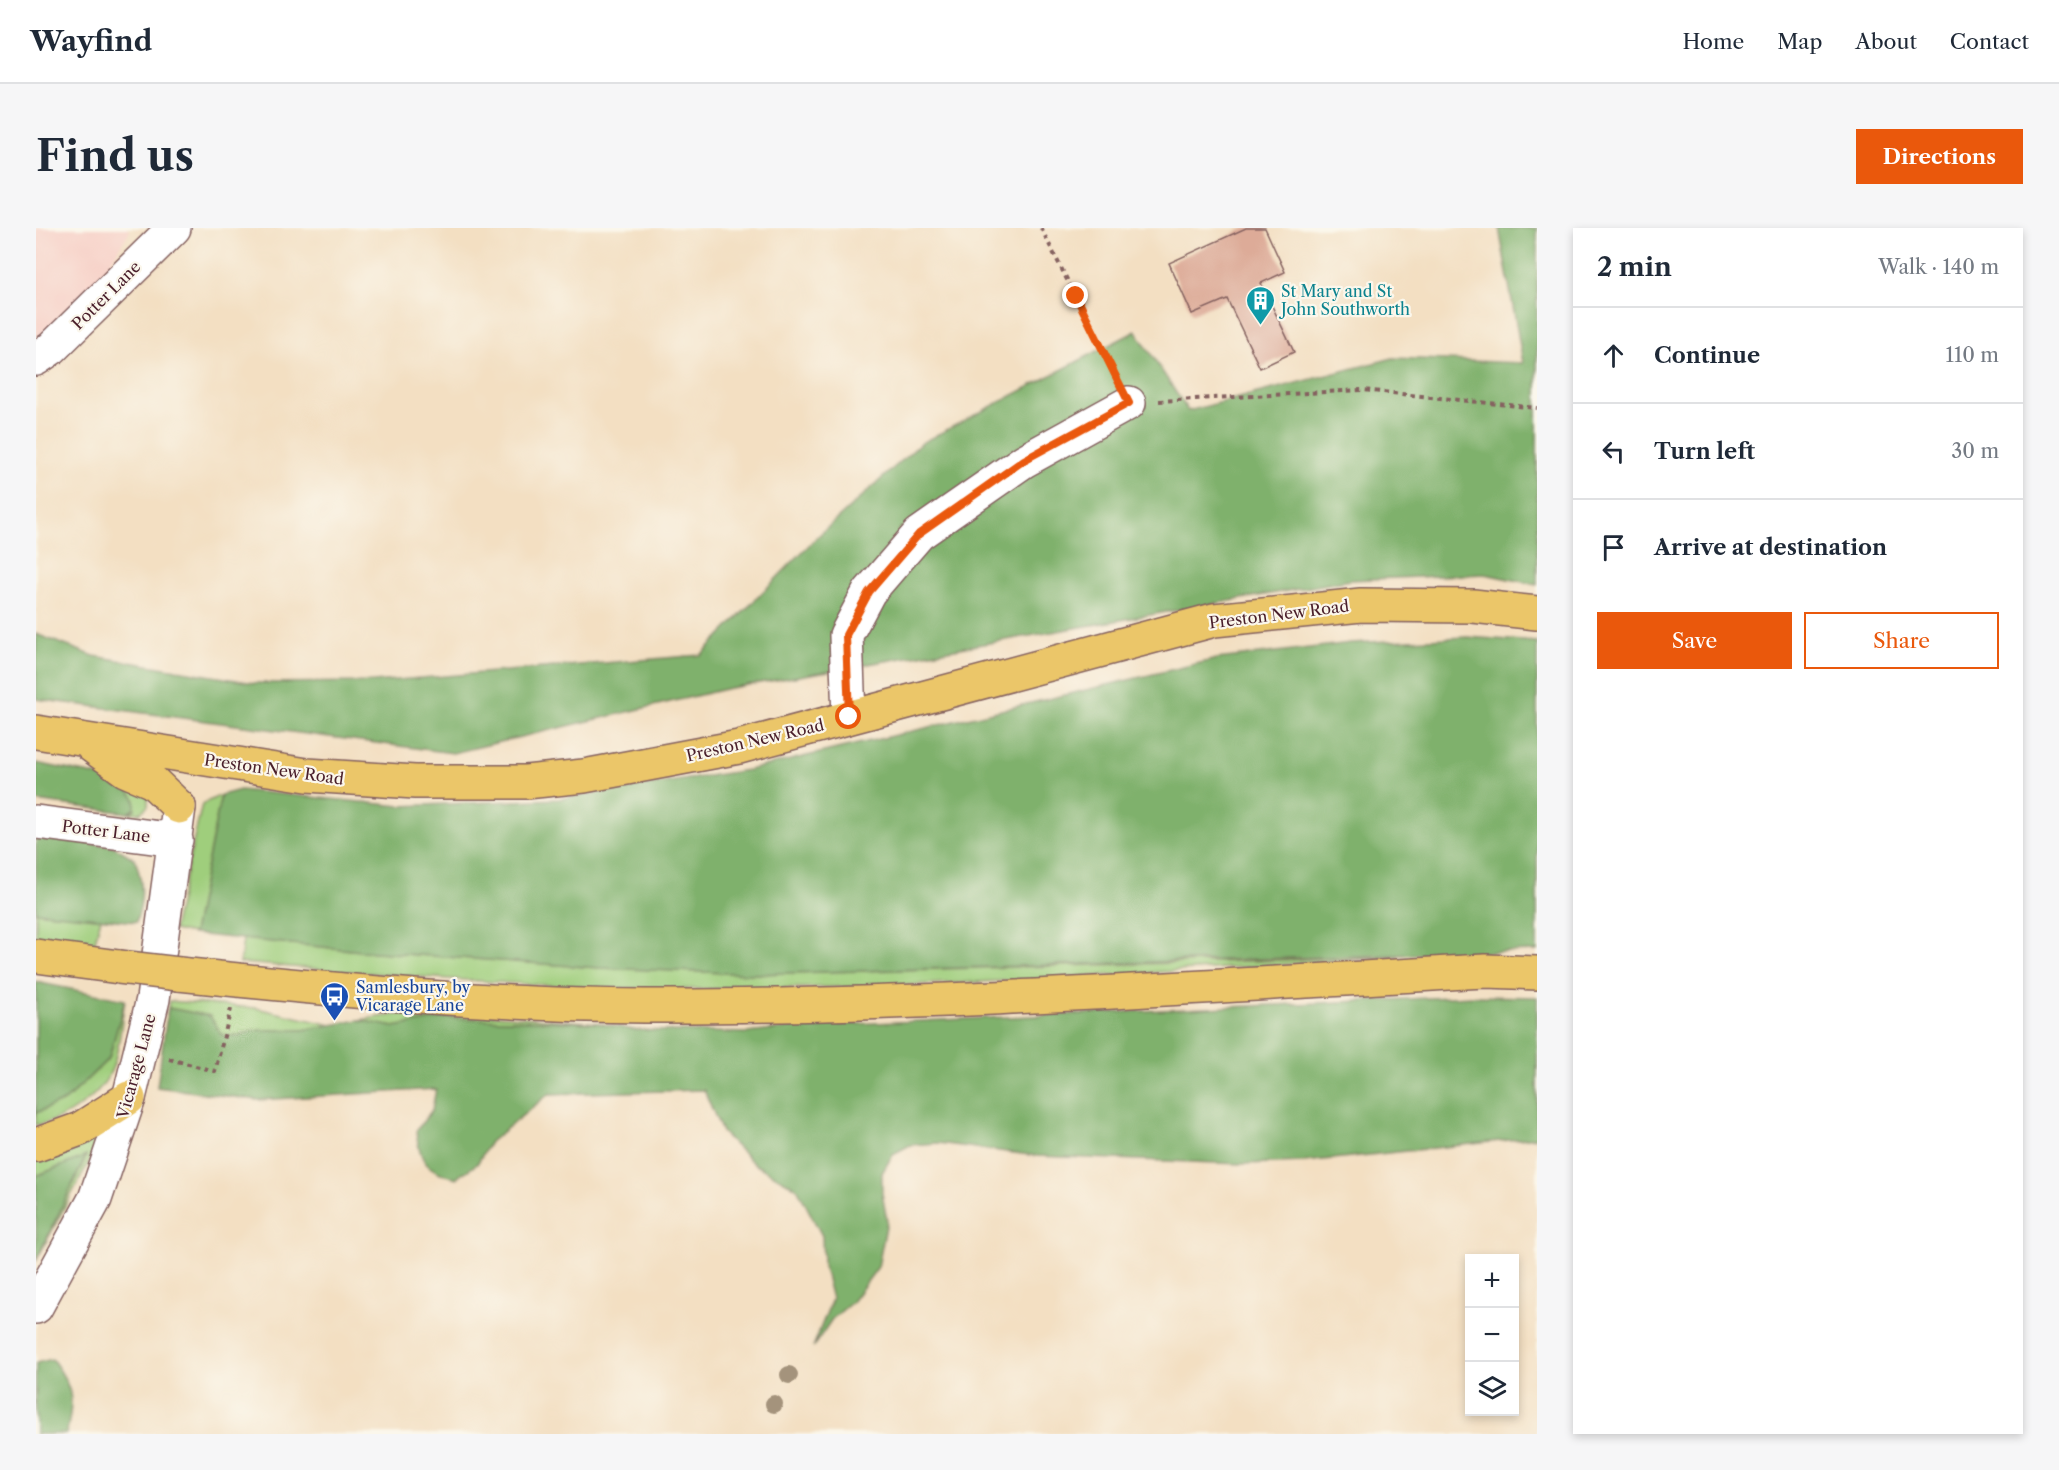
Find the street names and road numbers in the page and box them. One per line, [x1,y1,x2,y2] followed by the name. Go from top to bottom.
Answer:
[68,256,145,333] street label: Potter Lane
[1208,595,1350,633] street label: Preston New Road
[684,714,826,766] street label: Preston New Road
[203,749,345,789] street label: Preston New Road
[61,816,151,846] street label: Potter Lane
[112,1011,160,1122] street label: Vicarage Lane

